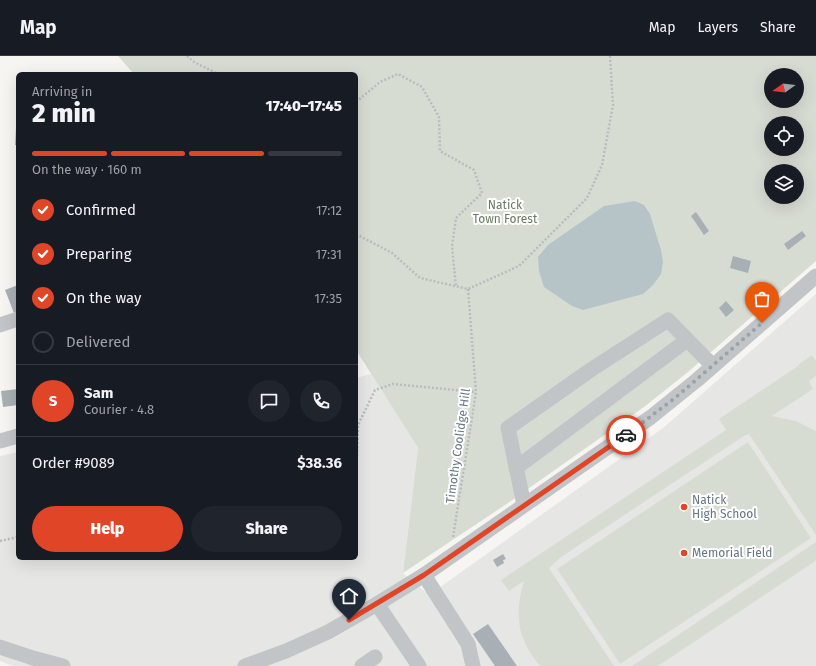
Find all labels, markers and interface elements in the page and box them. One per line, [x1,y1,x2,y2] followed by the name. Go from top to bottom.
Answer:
[20,16,57,39] text: Map
[649,19,675,36] text: Map
[697,19,738,36] text: Layers
[760,19,796,36] text: Share
[764,68,804,108] north arrow
[764,68,804,204] map controls
[32,84,92,99] text: Arriving in
[266,97,342,115] text: 17:40–17:45
[32,98,96,129] text: 2 min
[764,116,804,156] button: locate
[32,162,142,177] text: On the way · 160 m
[764,164,804,204] button: layers
[473,198,538,226] park label: Natick Town Forest
[32,199,54,221] icon: check
[66,201,136,219] text: Confirmed
[316,203,342,218] text: 17:12
[32,243,54,265] icon: check
[66,245,131,263] text: Preparing
[316,247,342,262] text: 17:31
[745,282,779,323] pin
[32,287,54,309] icon: check
[751,288,773,310] icon: bag
[66,289,141,307] text: On the way
[314,291,342,306] text: 17:35
[66,333,130,351] text: Delivered
[248,380,290,422] button: chat
[300,380,342,422] button: phone
[84,384,113,402] text: Sam
[443,387,473,504] street label: Timothy Coolidge Hill
[49,392,57,410] text: S
[84,402,154,417] text: Courier · 4.8
[606,415,646,455] courier
[615,424,637,446] icon: car
[32,454,115,472] text: Order #9089
[297,454,342,472] text: $38.36
[692,493,757,521] place label: Natick High School
[679,502,689,512] marker: Natick High School
[32,506,183,552] button: Help
[191,506,342,552] button: Share
[692,546,772,560] place label: Memorial Field
[679,548,689,558] marker: Memorial Field
[332,579,366,620] pin
[338,585,360,607] icon: home

